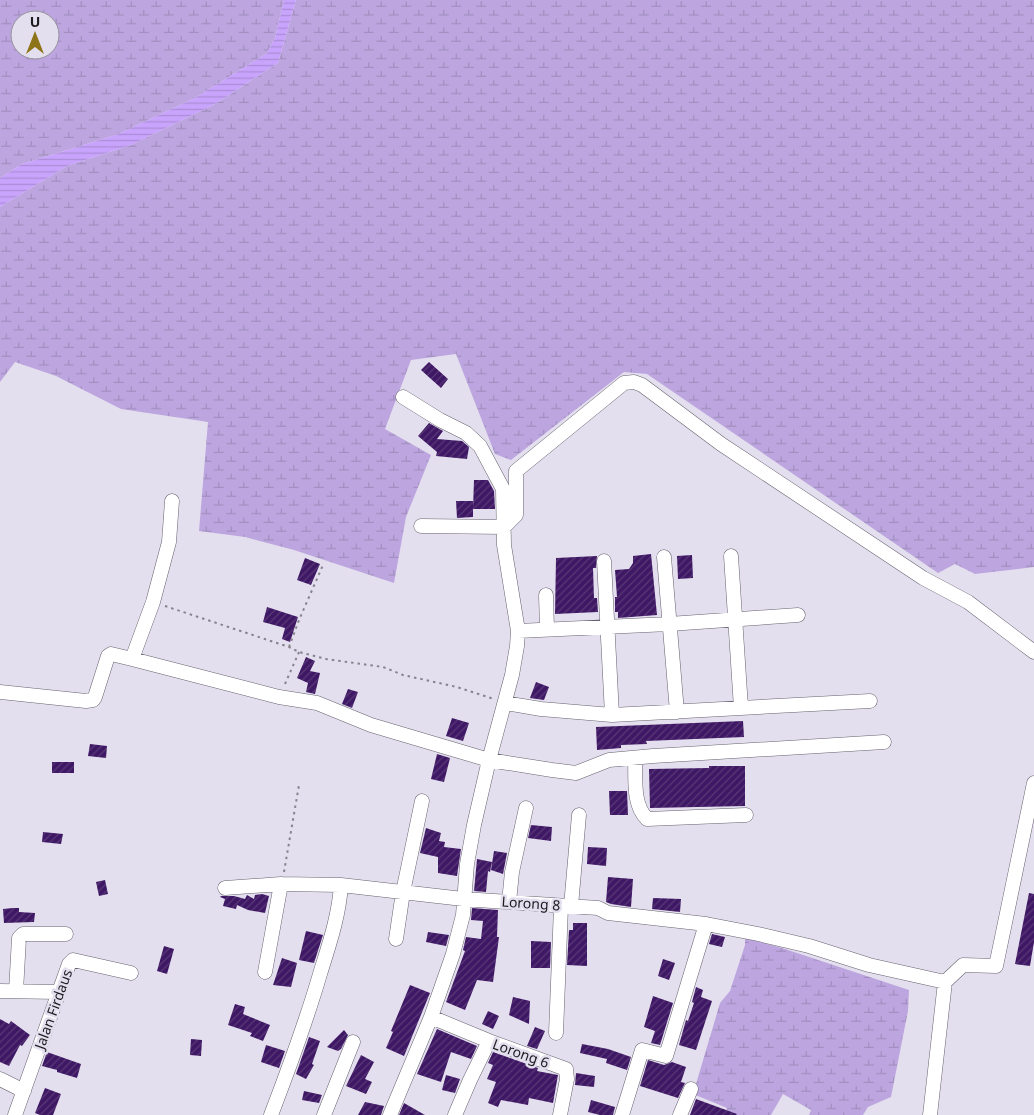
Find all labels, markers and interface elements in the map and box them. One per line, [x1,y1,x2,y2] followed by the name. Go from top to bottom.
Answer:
[10,10,60,60] north arrow
[30,12,40,31] text: U
[501,891,561,915] street label: Lorong 8
[29,966,76,1053] street label: Jalan Firdaus
[490,1034,552,1072] street label: Lorong 6

